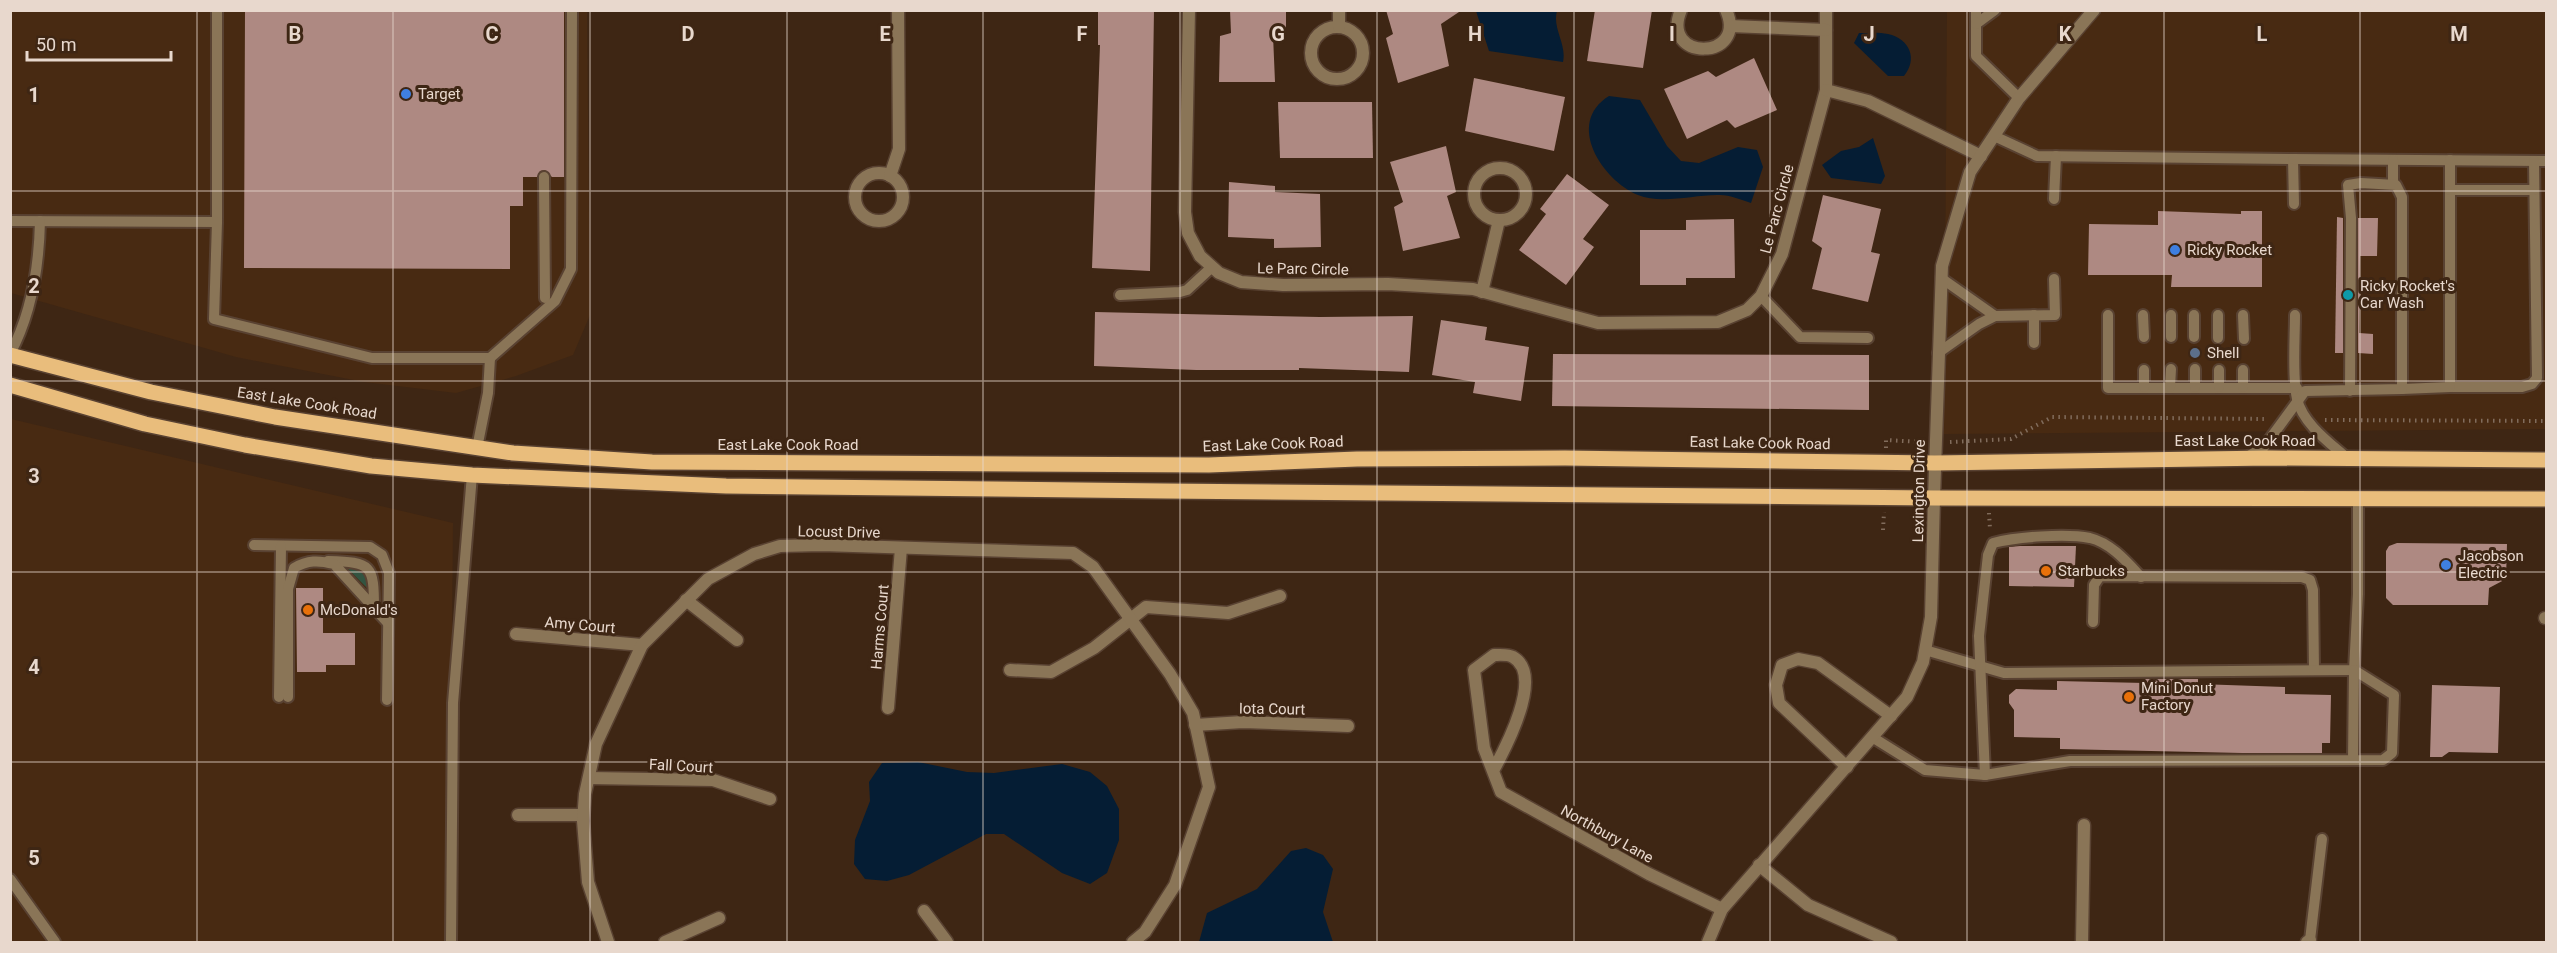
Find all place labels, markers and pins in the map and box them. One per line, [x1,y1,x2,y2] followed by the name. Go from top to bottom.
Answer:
[418,85,461,103] place label: Target
[399,87,413,101] marker: Target
[2187,241,2272,259] place label: Ricky Rocket
[2168,243,2182,257] marker: Ricky Rocket
[2360,277,2455,312] place label: Ricky Rocket's Car Wash
[2341,288,2355,302] marker: Ricky Rocket's Car Wash
[2207,344,2239,362] place label: Shell
[2188,346,2202,360] marker: Shell
[2458,547,2524,582] place label: Jacobson Electric
[2439,558,2453,572] marker: Jacobson Electric
[2058,562,2125,580] place label: Starbucks
[2039,564,2053,578] marker: Starbucks
[320,601,398,619] place label: McDonald's
[301,603,315,617] marker: McDonald's
[2141,679,2213,714] place label: Mini Donut Factory
[2122,690,2136,704] marker: Mini Donut Factory

